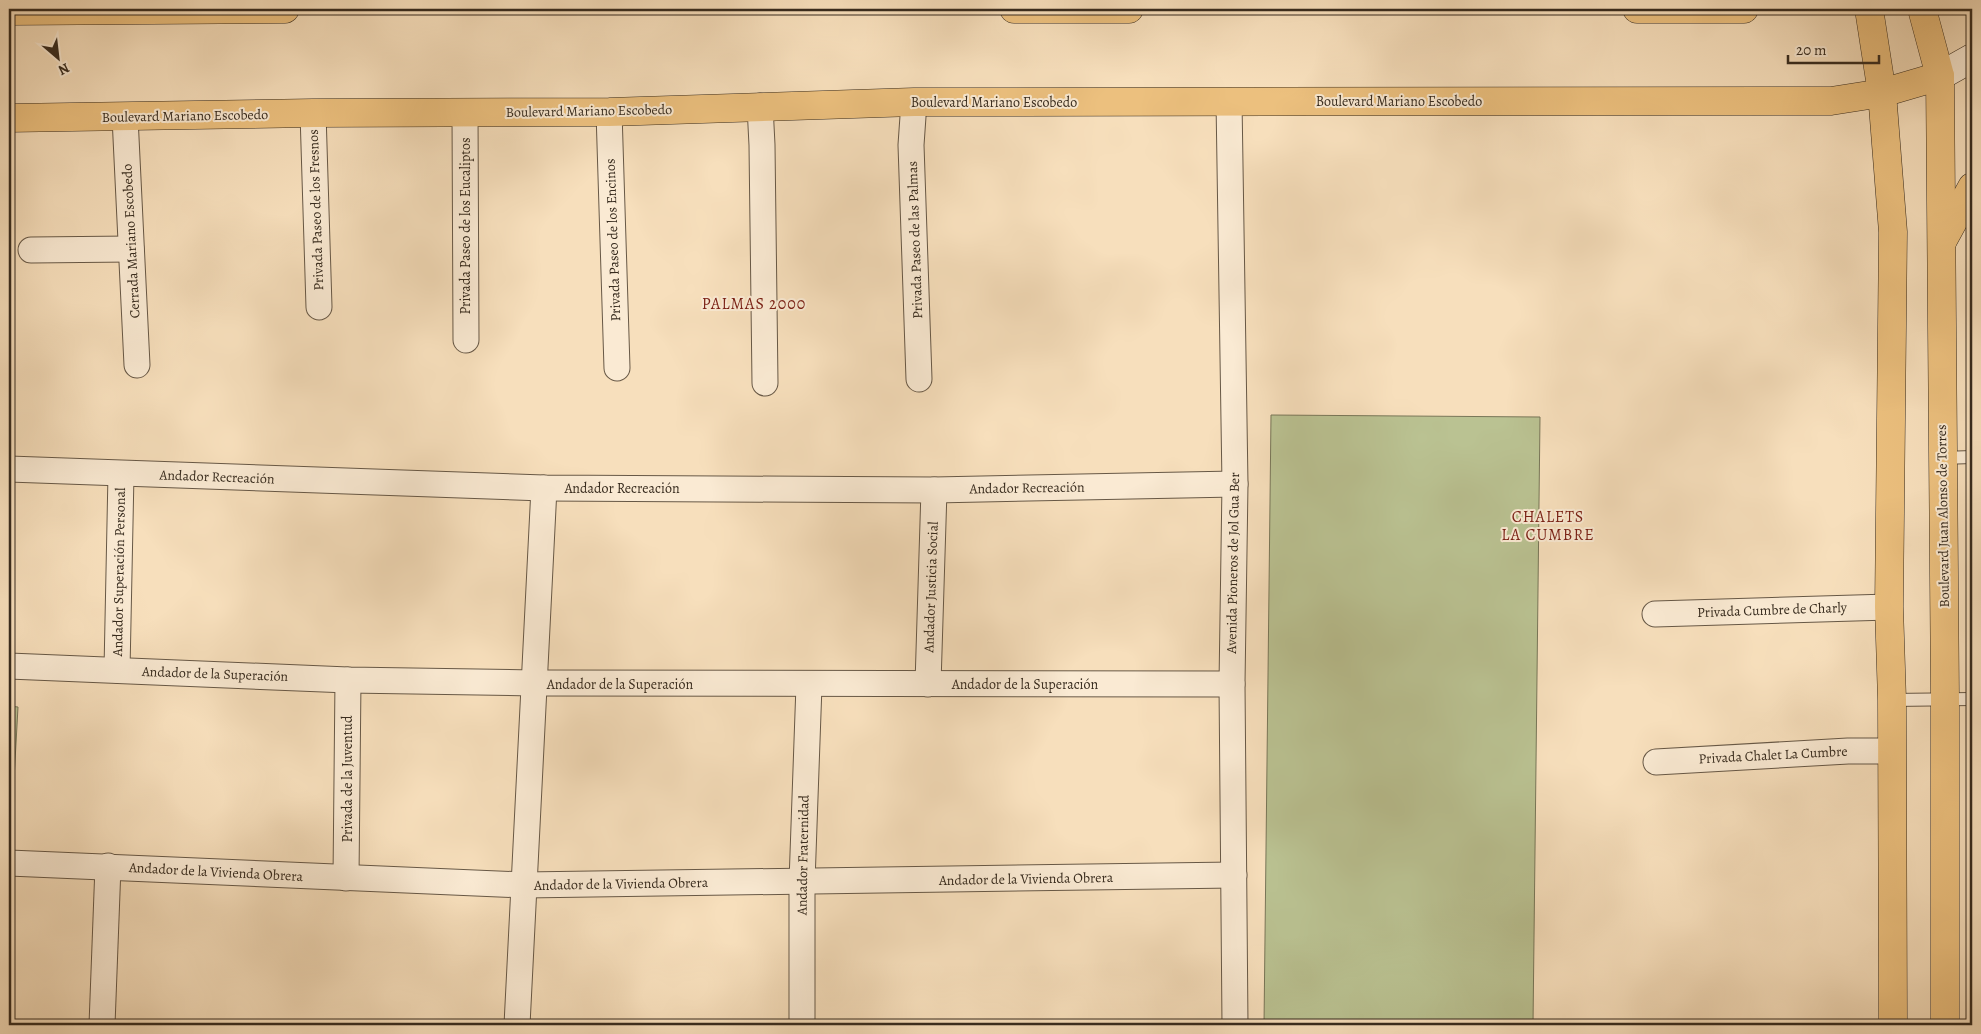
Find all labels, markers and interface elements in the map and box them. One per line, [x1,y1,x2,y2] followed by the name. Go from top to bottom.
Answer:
[32,32,82,82] north arrow
[1788,32,1880,64] scale bar
[1796,40,1827,60] text: 20 m
[55,58,73,80] text: N
[1316,92,1482,111] street label: Boulevard Mariano Escobedo
[911,93,1077,112] street label: Boulevard Mariano Escobedo
[506,100,672,122] street label: Boulevard Mariano Escobedo
[102,105,268,127] street label: Boulevard Mariano Escobedo
[304,129,328,291] street label: Privada Paseo de los Fresnos
[456,137,475,315] street label: Privada Paseo de los Eucaliptos
[601,158,625,322] street label: Privada Paseo de los Encinos
[903,161,927,319] street label: Privada Paseo de las Palmas
[117,163,145,319] street label: Cerrada Mariano Escobedo
[702,293,806,315] district label: PALMAS 2000
[1932,424,1954,608] street label: Boulevard Juan Alonso de Torres
[158,465,275,489] street label: Andador Recreación
[1222,472,1244,655] street label: Avenida Pioneros de Jol Gua Ber
[968,477,1085,499] street label: Andador Recreación
[563,479,680,498] street label: Andador Recreación
[108,487,130,658] street label: Andador Superación Personal
[1501,506,1595,546] district label: CHALETS LA CUMBRE
[919,520,943,654] street label: Andador Justicia Social
[1697,598,1848,622] street label: Privada Cumbre de Charly
[140,662,289,686] street label: Andador de la Superación
[546,675,694,694] street label: Andador de la Superación
[951,675,1099,694] street label: Andador de la Superación
[338,715,357,842] street label: Privada de la Juventud
[1698,742,1848,768] street label: Privada Chalet La Cumbre
[792,794,814,916] street label: Andador Fraternidad
[127,858,304,886] street label: Andador de la Vivienda Obrera
[938,868,1114,890] street label: Andador de la Vivienda Obrera
[533,873,709,895] street label: Andador de la Vivienda Obrera

